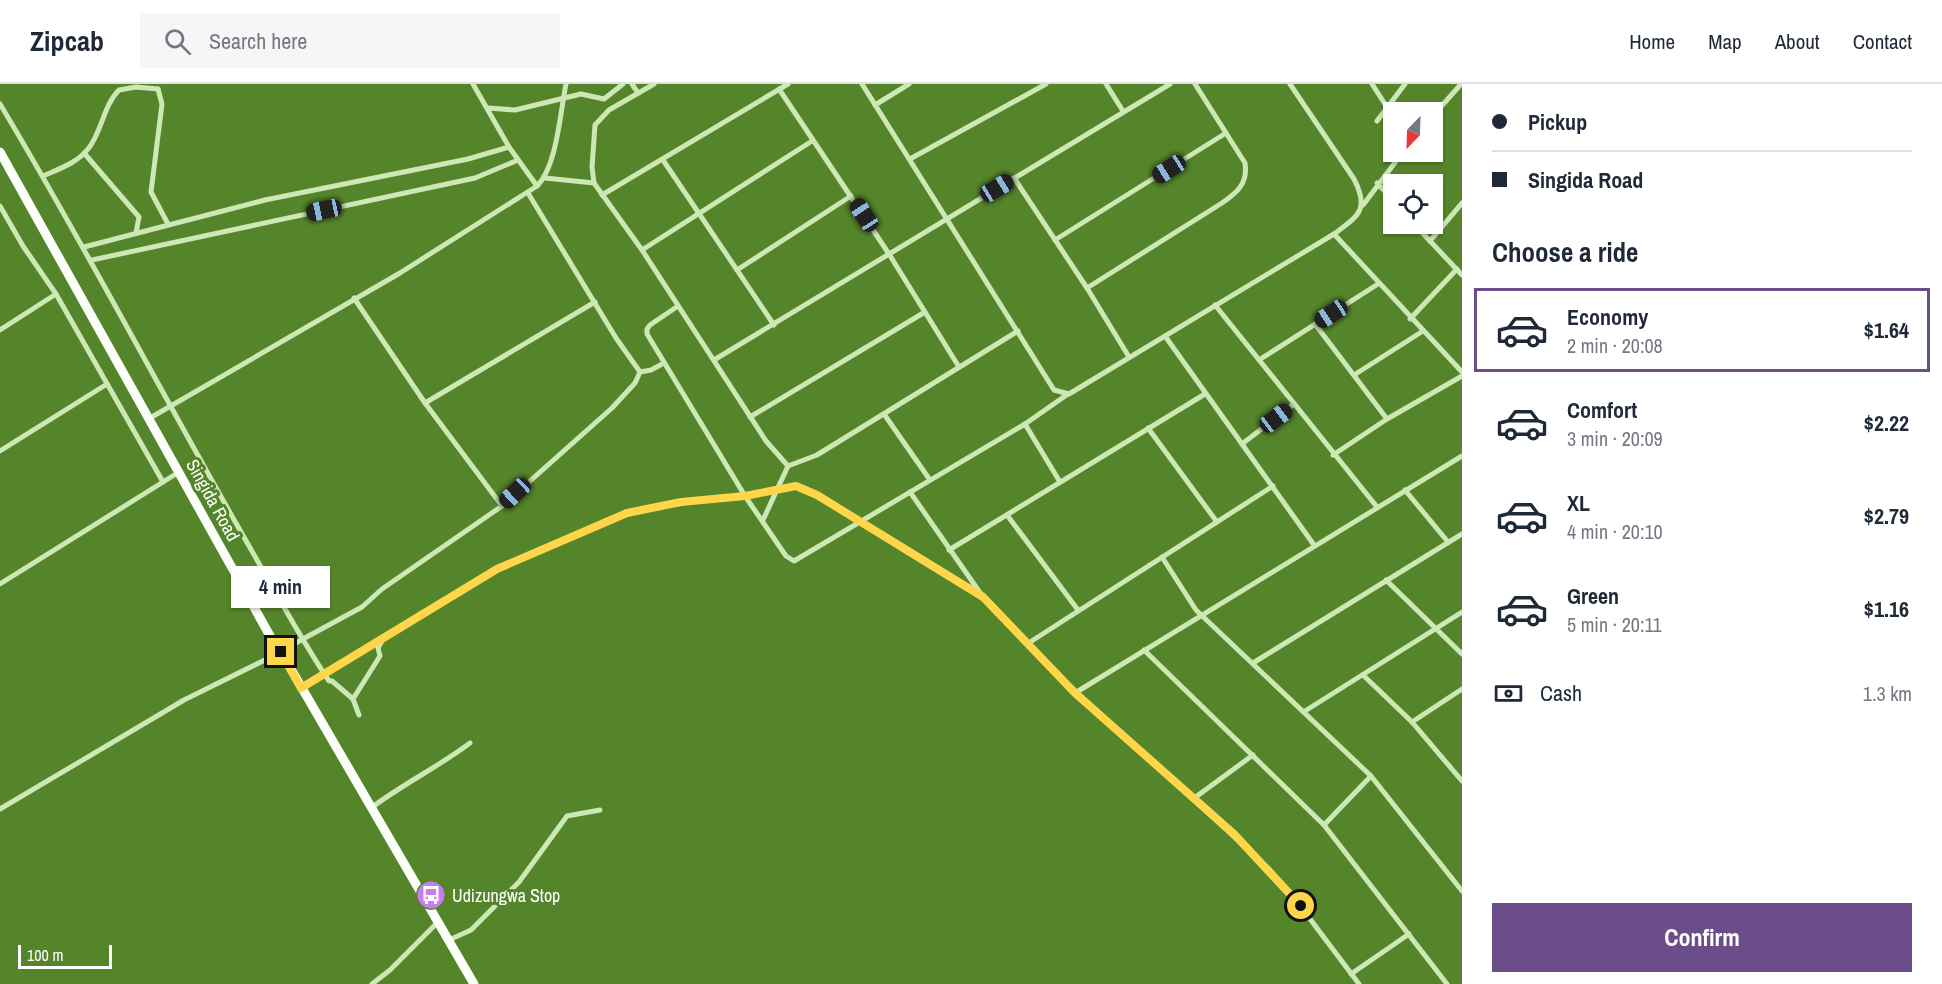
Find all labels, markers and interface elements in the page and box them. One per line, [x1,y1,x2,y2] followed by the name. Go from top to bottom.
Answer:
[140,14,560,68] search box
[30,22,104,60] text: Zipcab
[161,25,194,58] icon: search
[209,26,307,56] text: Search here
[1629,27,1675,56] text: Home
[1708,27,1742,56] text: Map
[1775,27,1820,56] text: About
[1853,27,1912,56] text: Contact
[1383,102,1443,162] north arrow
[1383,102,1443,234] map controls
[1528,107,1587,137] text: Pickup
[1149,152,1189,186] car
[1528,165,1643,195] text: Singida Road
[977,171,1017,205] car
[1383,174,1443,234] button: locate
[847,195,881,235] car
[305,197,343,223] car
[1492,234,1638,270] text: Choose a ride
[1311,297,1351,331] car
[1567,302,1648,332] text: Economy
[1495,303,1549,357] icon: car
[1864,315,1909,345] text: $1.64
[1567,332,1663,359] text: 2 min · 20:08
[1567,395,1637,425] text: Comfort
[1495,396,1549,450] icon: car
[1256,400,1296,436] car
[1864,408,1909,438] text: $2.22
[1567,425,1663,452] text: 3 min · 20:09
[180,454,246,546] street label: Singida Road
[496,474,534,512] car
[1567,488,1590,518] text: XL
[1495,489,1549,543] icon: car
[1864,501,1909,531] text: $2.79
[1567,518,1663,545] text: 4 min · 20:10
[232,565,330,607] callout: 4 min
[259,573,302,600] text: 4 min
[1567,581,1619,611] text: Green
[1495,582,1549,636] icon: car
[1864,594,1909,624] text: $1.16
[1567,611,1662,638] text: 5 min · 20:11
[267,638,294,665] route end
[1492,677,1525,710] icon: cash
[1540,678,1582,708] text: Cash
[1863,680,1912,707] text: 1.3 km
[415,879,447,911] bus stop icon: Udizungwa Stop
[452,883,560,908] place label: Udizungwa Stop
[1287,892,1314,919] route start
[1492,903,1912,972] button: Confirm
[18,942,112,970] scale bar
[27,944,63,966] text: 100 m

